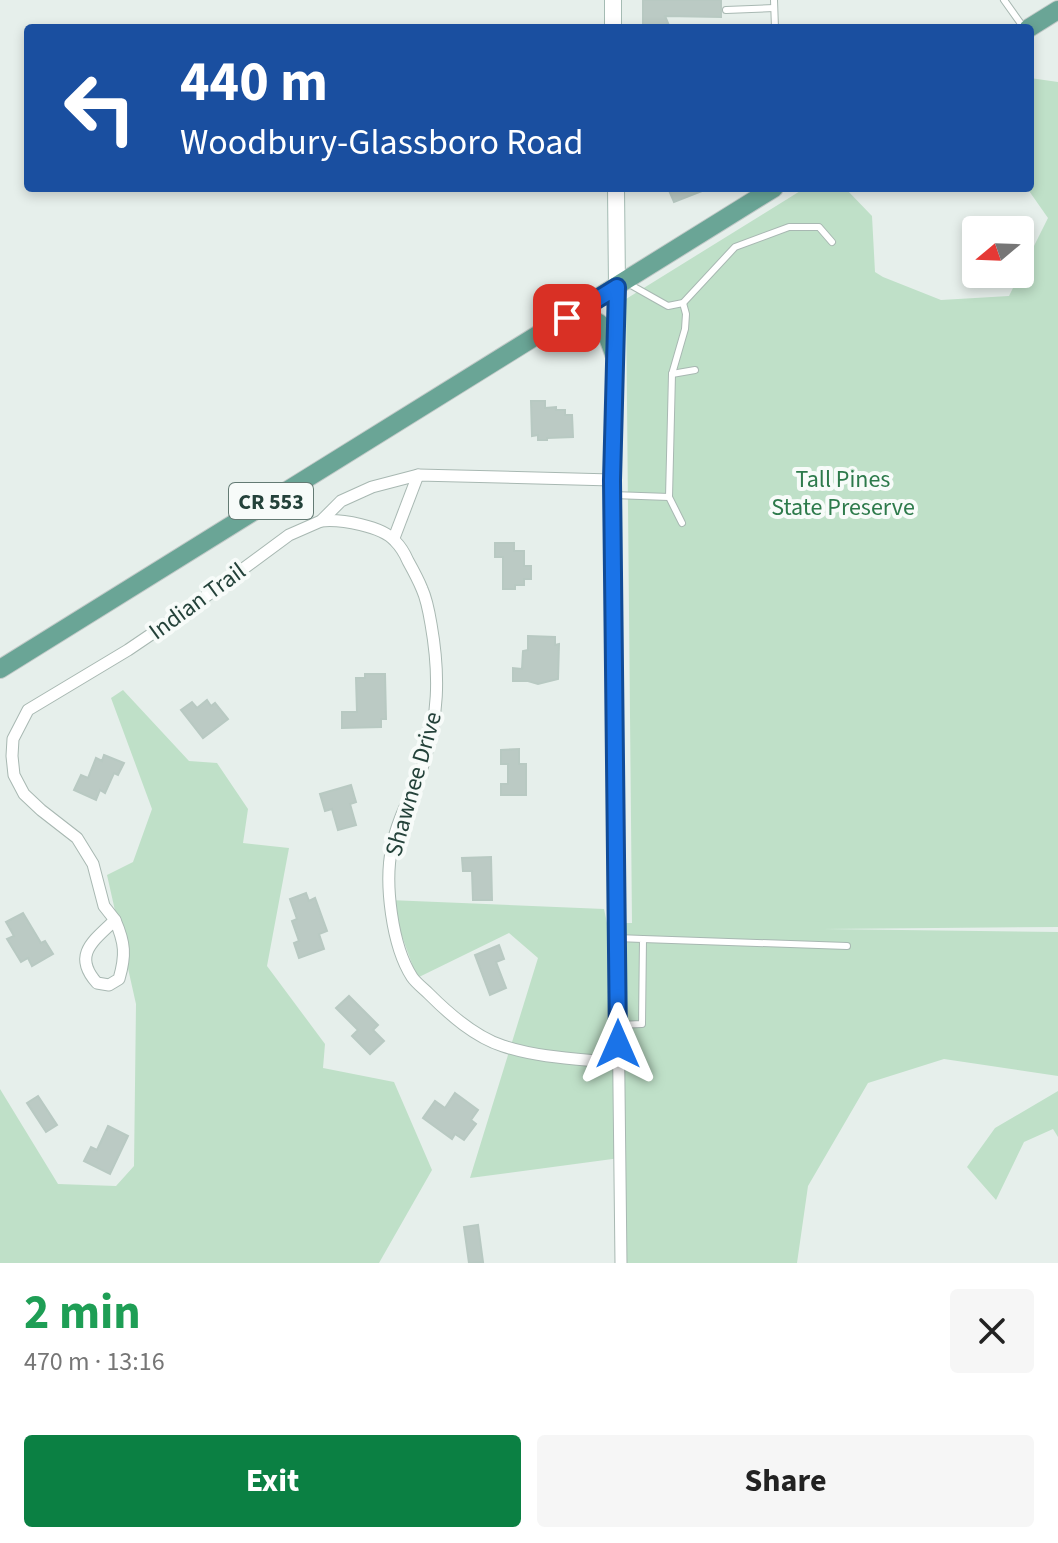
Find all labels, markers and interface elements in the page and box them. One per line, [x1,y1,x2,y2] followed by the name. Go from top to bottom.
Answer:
[180,43,328,122] text: 440 m
[48,56,152,160] icon: left
[180,117,583,168] text: Woodbury-Glassboro Road
[962,216,1034,288] north arrow
[962,216,1034,288] map controls
[533,284,601,352] pin
[545,296,589,340] icon: arrive
[771,462,915,525] park label: Tall Pines State Preserve
[229,483,313,519] road number: CR 553
[142,554,253,649] street label: Indian Trail
[376,708,451,861] street label: Shawnee Drive
[576,1002,660,1086] position arrow
[24,1279,141,1347] text: 2 min
[950,1289,1034,1373] button: close
[24,1343,165,1380] text: 470 m · 13:16
[24,1435,521,1527] button: Exit
[537,1435,1034,1527] button: Share

